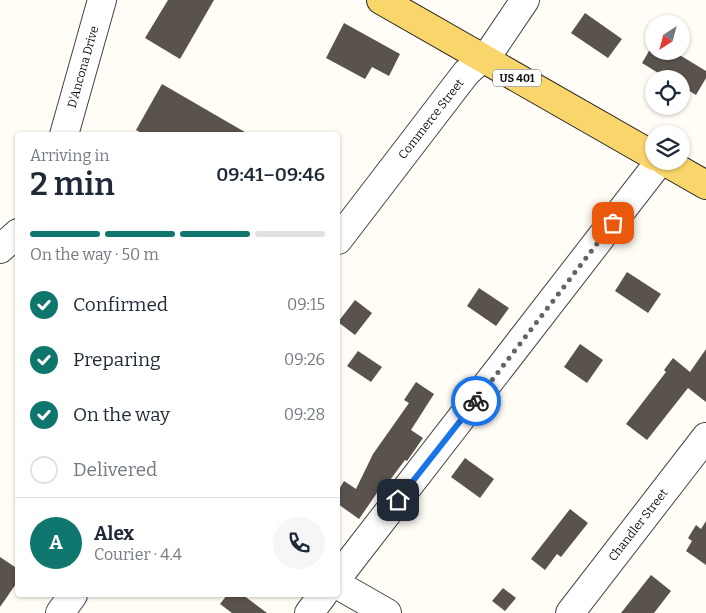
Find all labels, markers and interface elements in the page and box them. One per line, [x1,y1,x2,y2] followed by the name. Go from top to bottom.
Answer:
[645,15,690,60] north arrow
[645,15,690,170] map controls
[65,24,101,110] street label: D'Ancona Drive
[493,70,541,86] road number: US 401
[645,70,690,115] button: locate
[395,76,467,162] street label: Commerce Street
[645,125,690,170] button: layers
[30,146,109,165] text: Arriving in
[216,163,325,186] text: 09:41–09:46
[30,165,115,203] text: 2 min
[592,202,634,244] pin
[599,209,627,237] icon: bag
[30,245,159,264] text: On the way · 50 m
[30,291,58,319] icon: check
[73,293,168,316] text: Confirmed
[287,295,325,314] text: 09:15
[30,346,58,374] icon: check
[73,348,161,371] text: Preparing
[284,350,325,369] text: 09:26
[451,376,501,426] courier
[462,387,490,415] icon: bike
[30,401,58,429] icon: check
[73,403,170,426] text: On the way
[284,405,325,424] text: 09:28
[73,458,157,481] text: Delivered
[377,479,419,521] pin
[384,486,412,514] icon: home
[605,486,671,564] street label: Chandler Street
[273,517,325,569] button: phone
[94,522,134,545] text: Alex
[49,531,63,554] text: A
[94,545,182,564] text: Courier · 4.4

